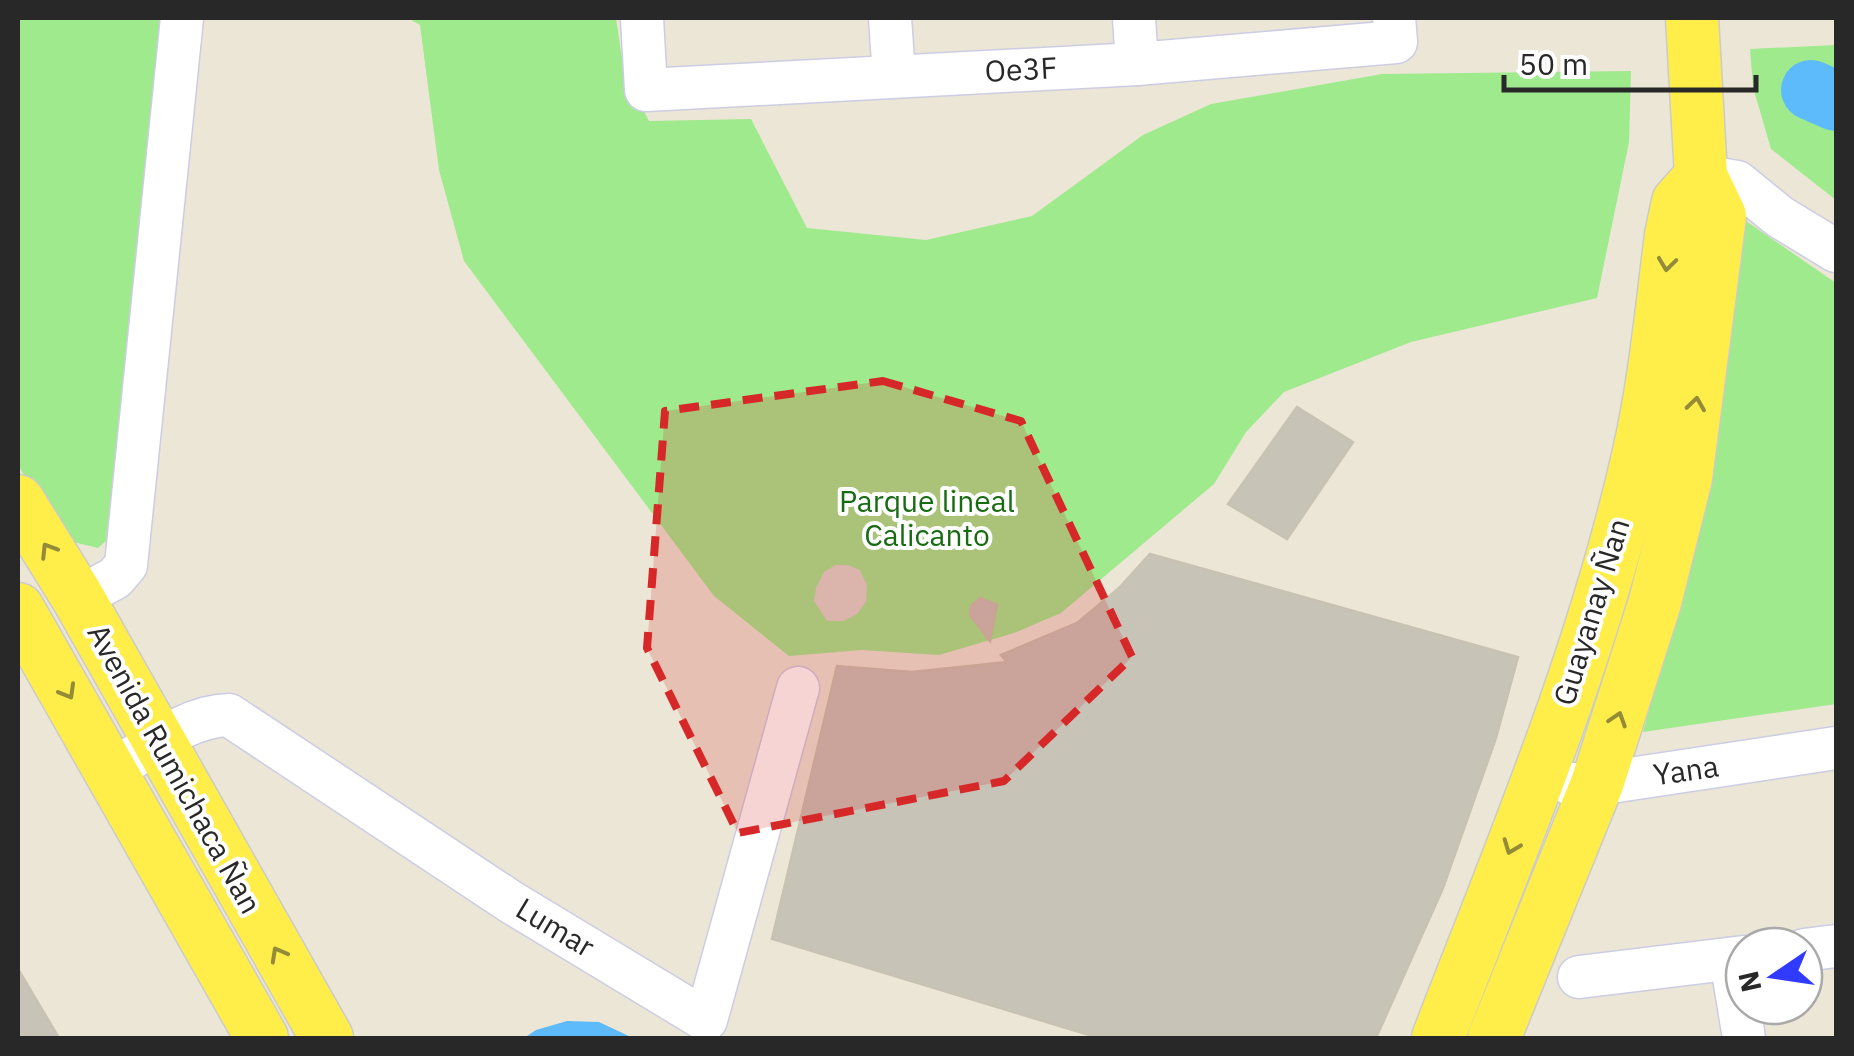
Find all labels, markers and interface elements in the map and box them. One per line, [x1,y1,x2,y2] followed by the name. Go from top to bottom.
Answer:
[1504,30,1756,92] scale bar
[1519,44,1588,83] text: 50 m
[984,47,1058,90] street label: Oe3F
[1657,257,1678,273] one-way arrow
[1684,396,1705,413] one-way arrow
[839,481,1015,554] park label: Parque lineal Calicanto
[1544,513,1638,710] street label: Guayanay Ñan
[41,543,60,561] one-way arrow
[79,617,271,920] street label: Avenida Rumichaca Ñan
[55,682,75,700] one-way arrow
[1606,711,1626,728] one-way arrow
[1651,746,1721,793] street label: Yana
[1503,837,1523,854] one-way arrow
[509,888,602,965] street label: Lumar
[1724,926,1824,1026] north arrow
[270,947,290,965] one-way arrow
[1729,968,1769,996] text: N

